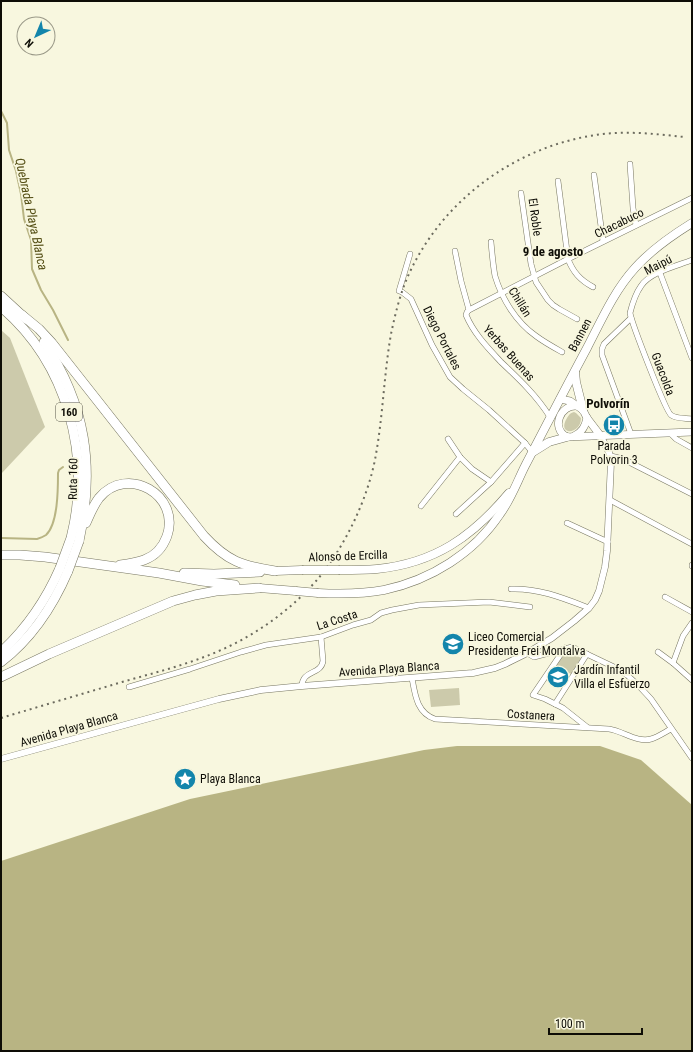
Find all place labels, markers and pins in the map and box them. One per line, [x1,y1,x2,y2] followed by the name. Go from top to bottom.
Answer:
[601,412,627,438] bus stop icon: Parada Polvorin 3
[590,439,638,467] place label: Parada Polvorin 3
[468,630,586,658] place label: Liceo Comercial Presidente Frei Montalva
[440,631,466,657] school or university icon: Liceo Comercial Presidente Frei Montalva
[574,663,650,691] place label: Jardín Infantil Villa el Esfuerzo
[545,664,571,690] school or university icon: Jardín Infantil Villa el Esfuerzo
[172,766,198,792] place icon: Playa Blanca
[200,772,261,786] place label: Playa Blanca

